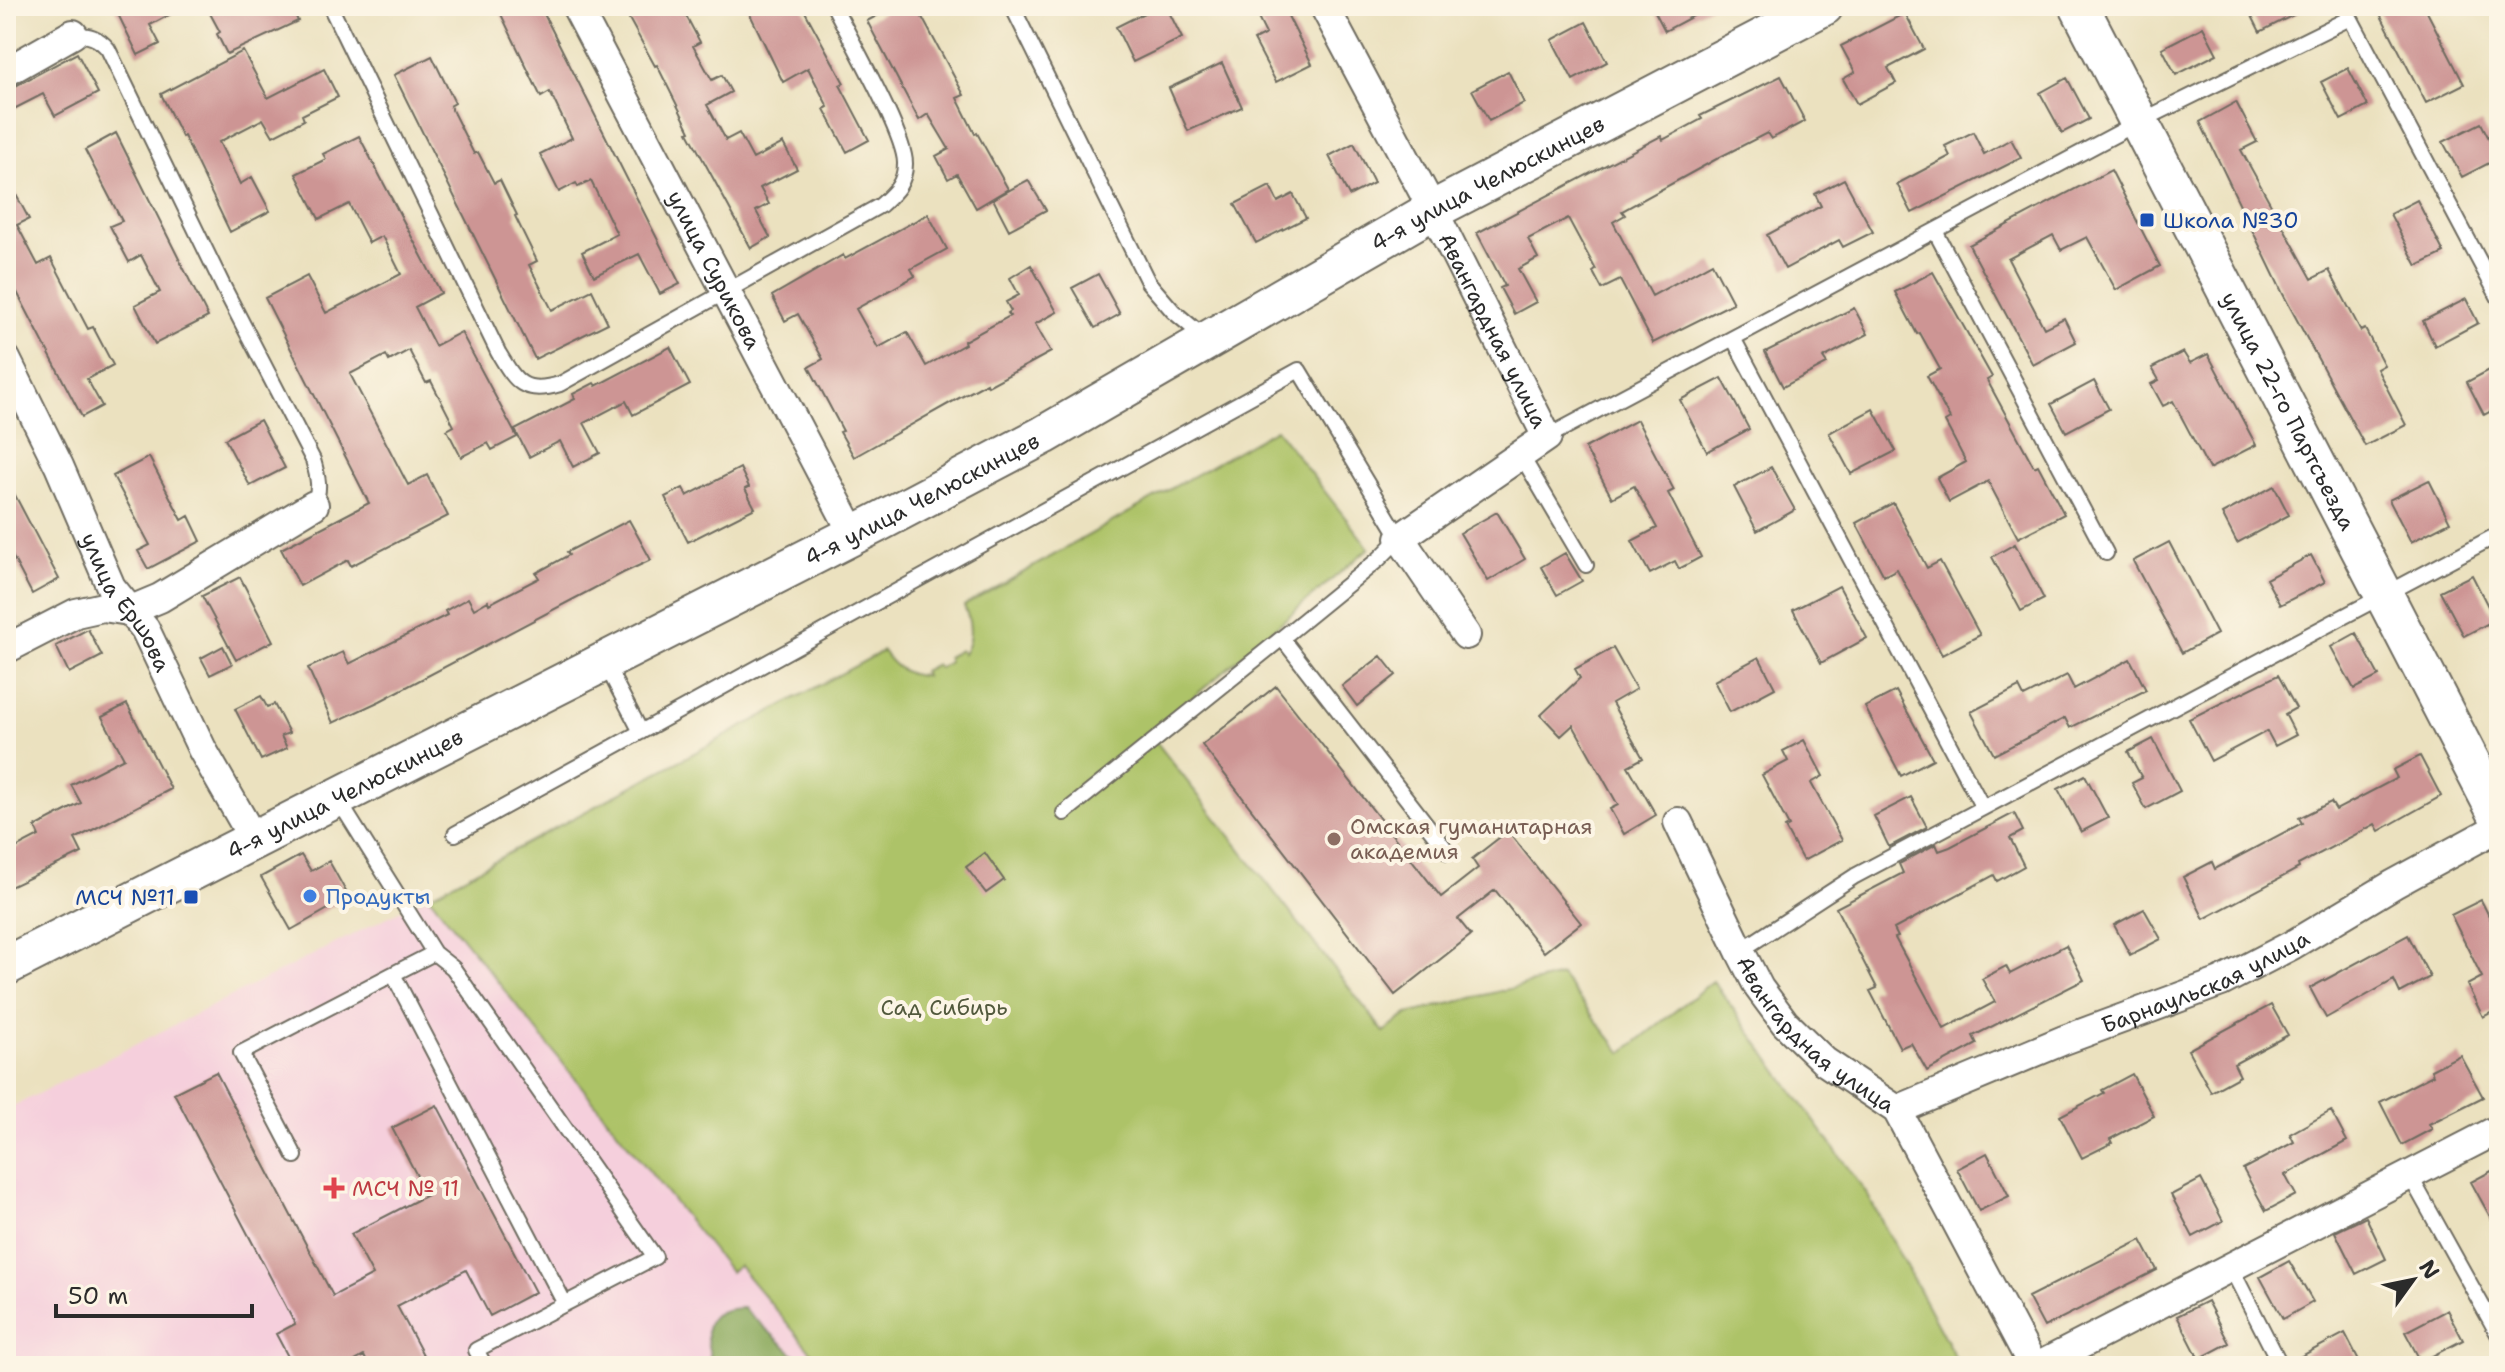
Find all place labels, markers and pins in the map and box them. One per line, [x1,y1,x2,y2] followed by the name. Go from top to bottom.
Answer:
[2163,206,2299,235] place label: Школа №30
[2138,211,2156,229] marker: Школа №30
[1350,812,1593,866] place label: Омская гуманитарная академия
[1325,830,1343,848] marker: Омская гуманитарная академия
[326,882,431,911] place label: Продукты
[75,883,175,912] place label: МСЧ №11
[301,887,319,905] marker: Продукты
[182,888,200,906] marker: МСЧ №11
[352,1174,459,1203] place label: МСЧ № 11
[323,1177,345,1199] marker: МСЧ № 11

